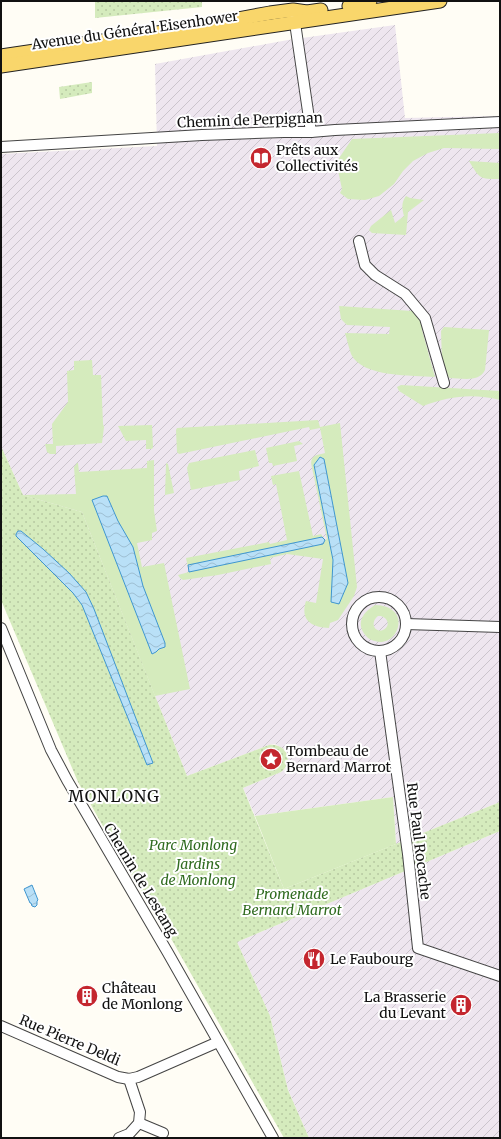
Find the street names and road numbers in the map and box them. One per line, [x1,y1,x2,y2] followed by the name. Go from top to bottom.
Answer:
[30,7,239,54] street label: Avenue du Général Eisenhower
[177,108,323,132] street label: Chemin de Perpignan
[403,782,435,900] street label: Rue Paul Rocache
[100,820,182,941] street label: Chemin de Lestang
[17,1011,124,1070] street label: Rue Pierre Deldi

